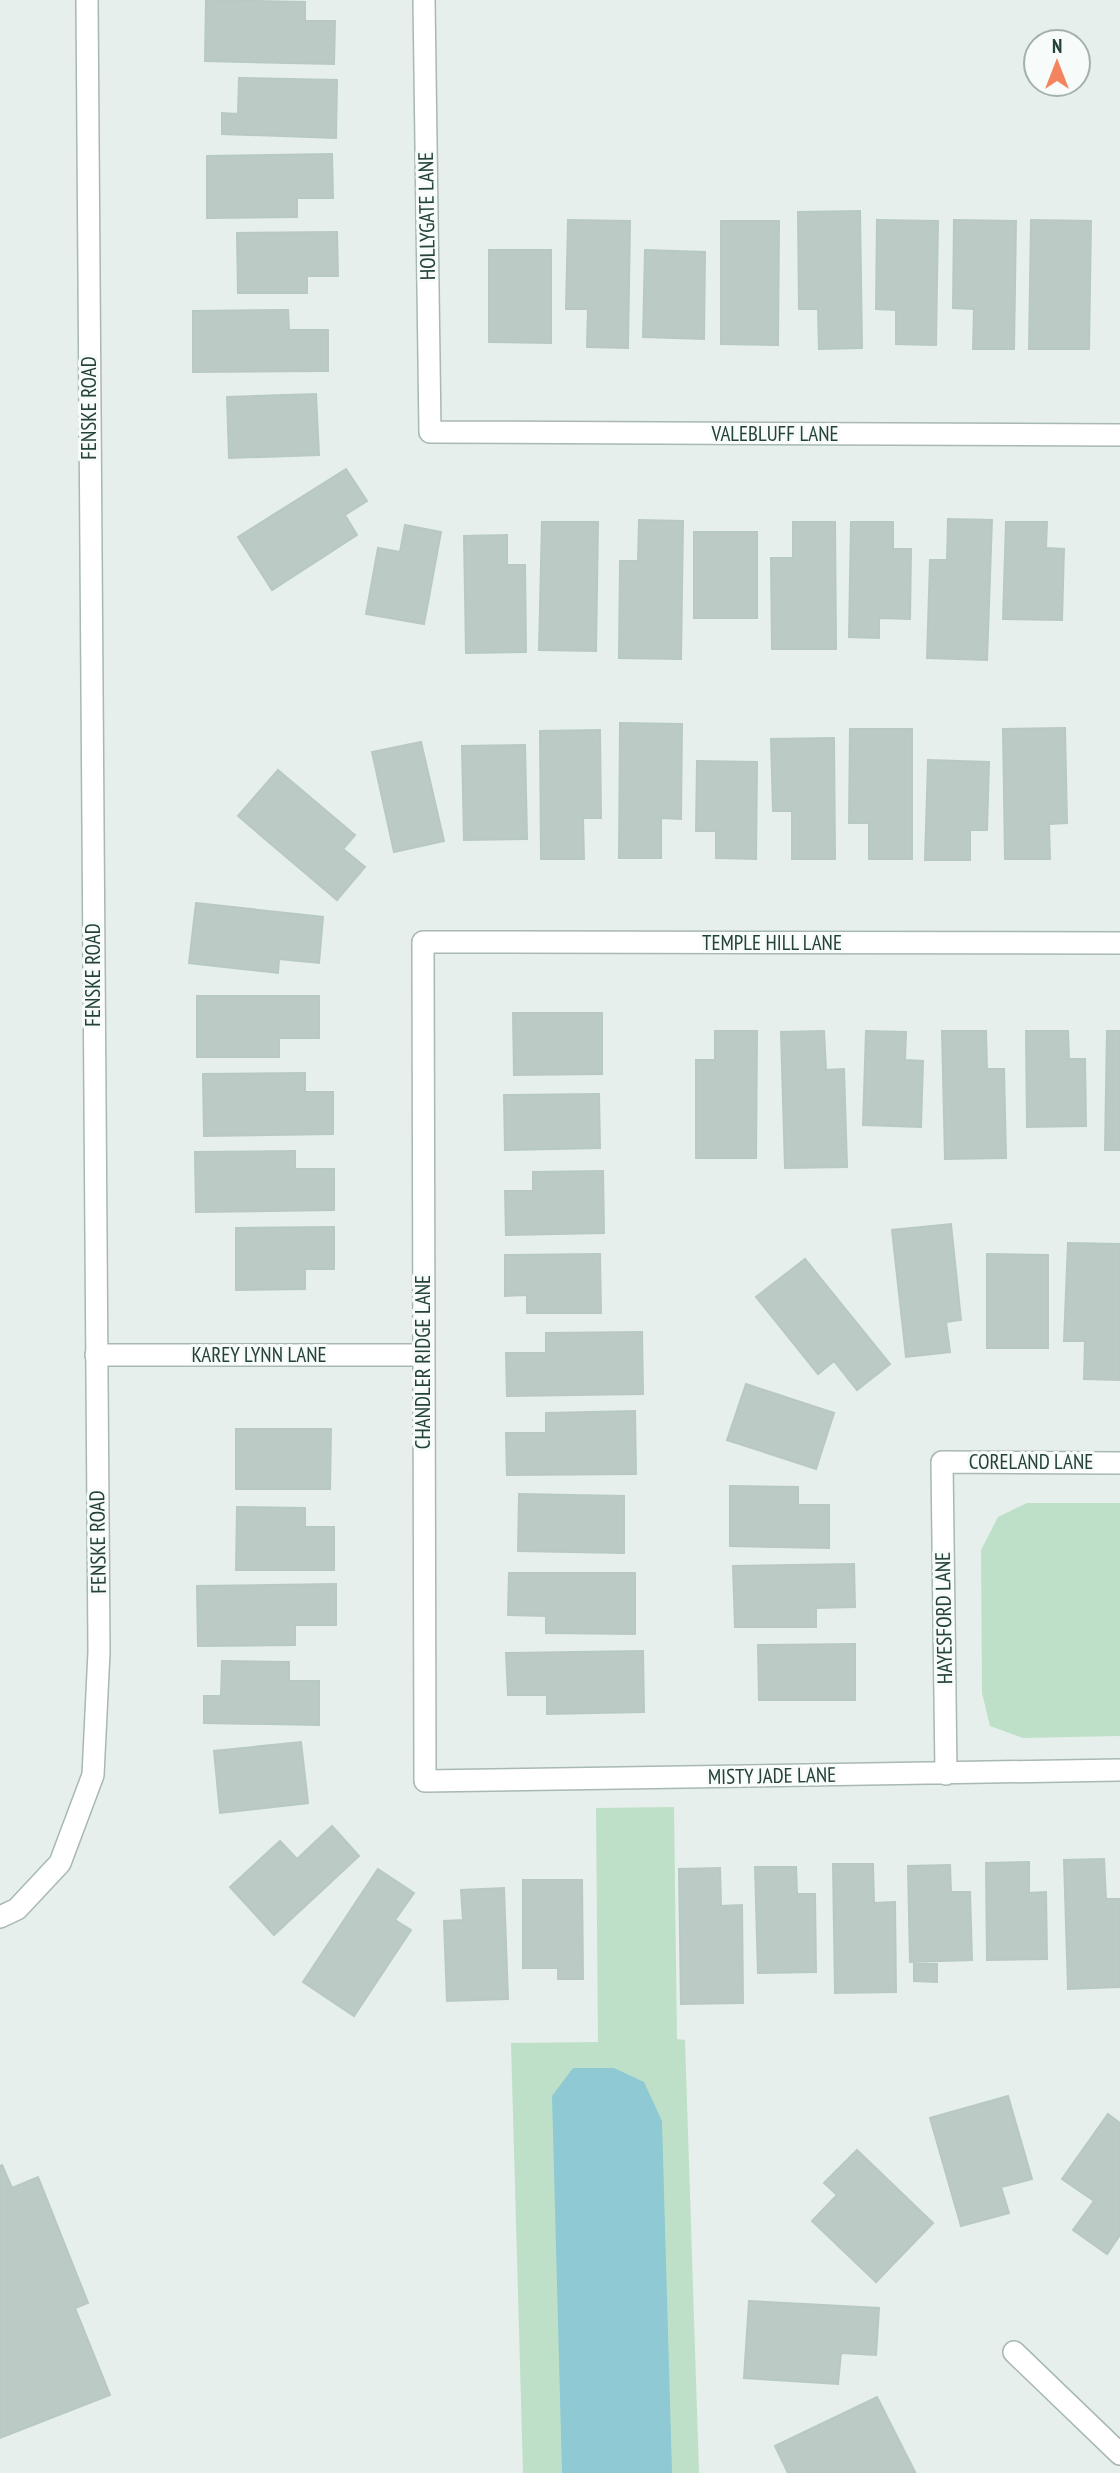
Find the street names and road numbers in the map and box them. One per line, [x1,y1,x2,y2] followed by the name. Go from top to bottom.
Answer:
[412,152,441,280] street label: HOLLYGATE LANE
[75,356,102,460] street label: FENSKE ROAD
[711,420,839,447] street label: VALEBLUFF LANE
[79,923,106,1027] street label: FENSKE ROAD
[702,929,842,956] street label: TEMPLE HILL LANE
[409,1275,436,1449] street label: CHANDLER RIDGE LANE
[191,1341,327,1368] street label: KAREY LYNN LANE
[969,1448,1093,1475] street label: CORELAND LANE
[83,1490,112,1594] street label: FENSKE ROAD
[929,1552,958,1684] street label: HAYESFORD LANE
[708,1761,836,1790] street label: MISTY JADE LANE

